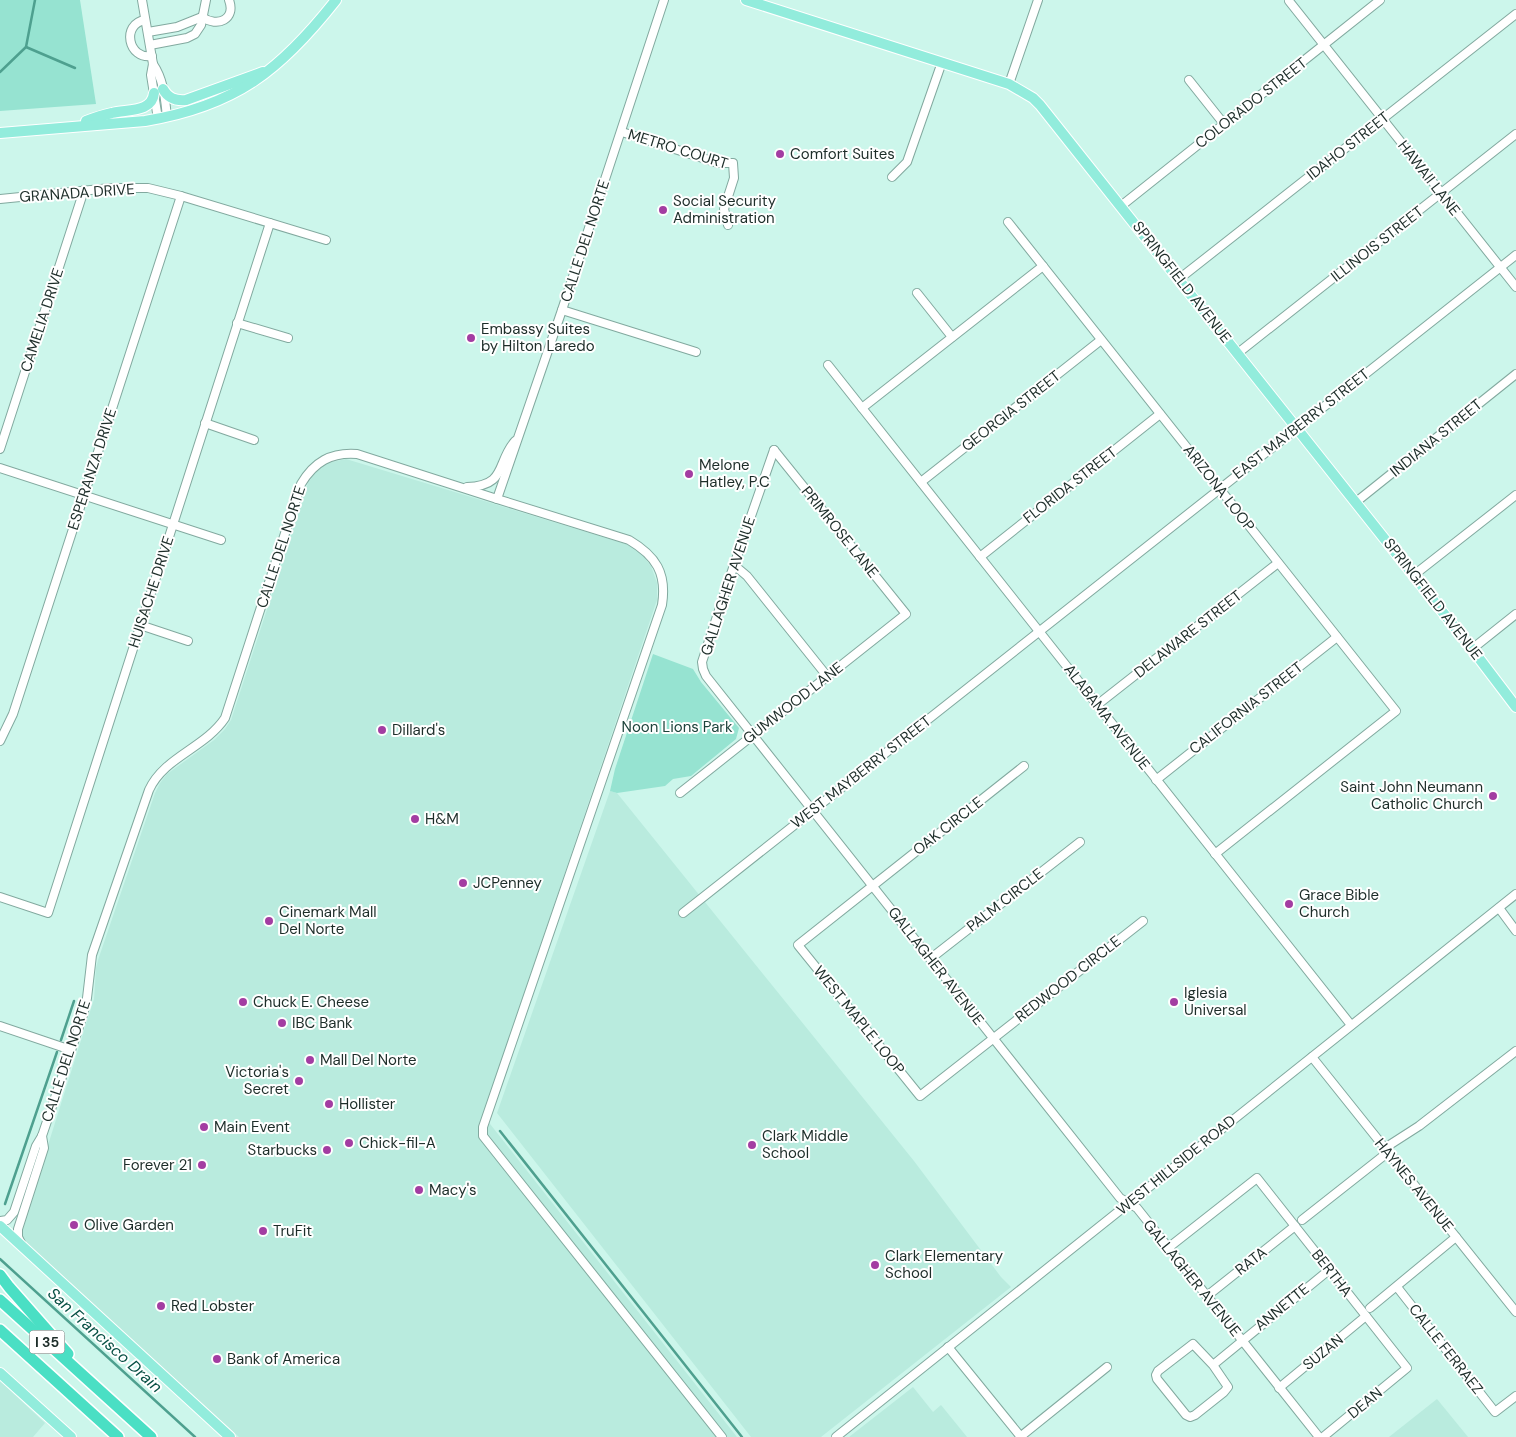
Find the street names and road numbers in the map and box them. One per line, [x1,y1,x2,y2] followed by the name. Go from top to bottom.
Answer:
[1191,53,1311,153] street label: COLORADO STREET
[1302,107,1394,185] street label: IDAHO STREET
[626,124,730,174] street label: METRO COURT
[1393,136,1465,220] street label: HAWAII LANE
[556,177,614,305] street label: CALLE DEL NORTE
[19,179,135,207] street label: GRANADA DRIVE
[1327,202,1427,286] street label: ILLINOIS STREET
[1128,217,1236,347] street label: SPRINGFIELD AVENUE
[16,265,68,375] street label: CAMELIA DRIVE
[1229,364,1373,484] street label: EAST MAYBERRY STREET
[957,366,1065,456] street label: GEORGIA STREET
[1386,395,1486,481] street label: INDIANA STREET
[63,406,121,532] street label: ESPERANZA DRIVE
[1179,440,1259,536] street label: ARIZONA LOOP
[1019,442,1121,528] street label: FLORIDA STREET
[797,482,883,582] street label: PRIMROSE LANE
[252,483,310,611] street label: CALLE DEL NORTE
[696,514,760,658] street label: GALLAGHER AVENUE
[124,534,178,650] street label: HUISACHE DRIVE
[1379,534,1487,664] street label: SPRINGFIELD AVENUE
[1130,586,1246,682] street label: DELAWARE STREET
[1185,657,1307,759] street label: CALIFORNIA STREET
[739,658,847,748] street label: GUMWOOD LANE
[1059,660,1155,774] street label: ALABAMA AVENUE
[787,711,935,833] street label: WEST MAYBERRY STREET
[909,792,987,860] street label: OAK CIRCLE
[963,864,1047,936] street label: PALM CIRCLE
[883,903,989,1029] street label: GALLAGHER AVENUE
[1011,931,1125,1027] street label: REDWOOD CIRCLE
[809,962,909,1079] street label: WEST MAPLE LOOP
[37,997,95,1125] street label: CALLE DEL NORTE
[1112,1111,1240,1219] street label: WEST HILLSIDE ROAD
[1370,1134,1458,1236] street label: HAYNES AVENUE
[1139,1215,1245,1341] street label: GALLAGHER AVENUE
[1231,1242,1271,1280] street label: RATA
[1307,1245,1357,1301] street label: BERTHA
[1251,1279,1313,1335] street label: ANNETTE
[1404,1300,1488,1398] street label: CALLE FERRAEZ
[1298,1329,1348,1375] street label: SUZAN
[30,1330,64,1354] road number: I 35
[1344,1383,1386,1423] street label: DEAN

